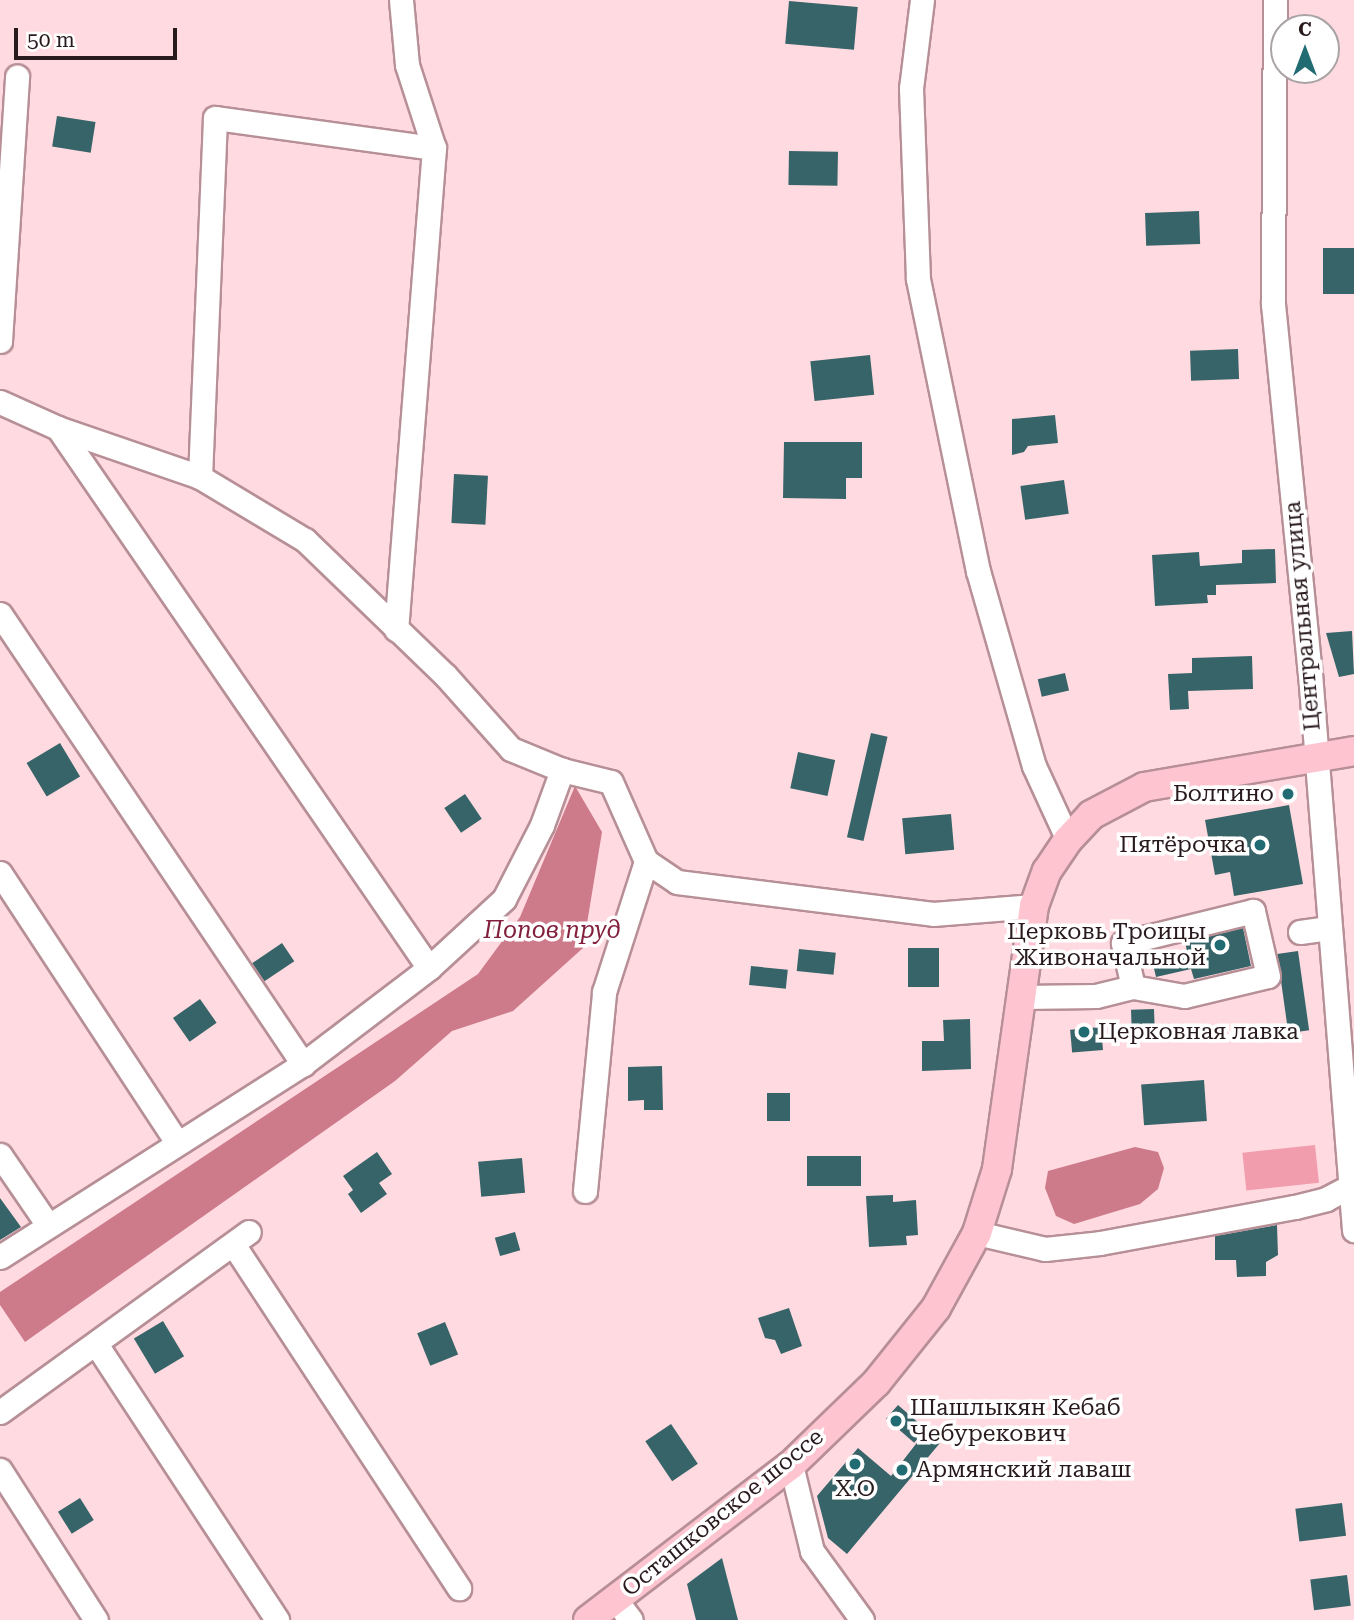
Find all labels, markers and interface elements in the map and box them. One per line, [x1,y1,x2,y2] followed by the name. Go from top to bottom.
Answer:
[18,14,180,58] scale bar
[1270,14,1340,84] north arrow
[1298,18,1312,41] text: С
[27,28,75,52] text: 50 m
[1279,500,1327,732] street label: Центральная улица
[1173,780,1274,808] place label: Болтино
[1280,786,1296,802] marker: Болтино
[1119,831,1246,859] place label: Пятёрочка
[1252,837,1268,853] marker: Пятёрочка
[483,917,621,945] water label: Попов пруд
[1007,918,1206,972] place label: Церковь Троицы Живоначальной
[1212,937,1228,953] marker: Церковь Троицы Живоначальной
[1098,1018,1299,1046] place label: Церковная лавка
[1076,1024,1092,1040] marker: Церковная лавка
[910,1394,1121,1448] place label: Шашлыкян Кебаб Чебурекович
[888,1413,904,1429] marker: Шашлыкян Кебаб Чебурекович
[617,1423,829,1603] street label: Осташковское шоссе
[847,1456,863,1472] marker: X.O
[916,1456,1131,1484] place label: Армянский лаваш
[894,1462,910,1478] marker: Армянский лаваш
[835,1475,875,1503] place label: X.O

